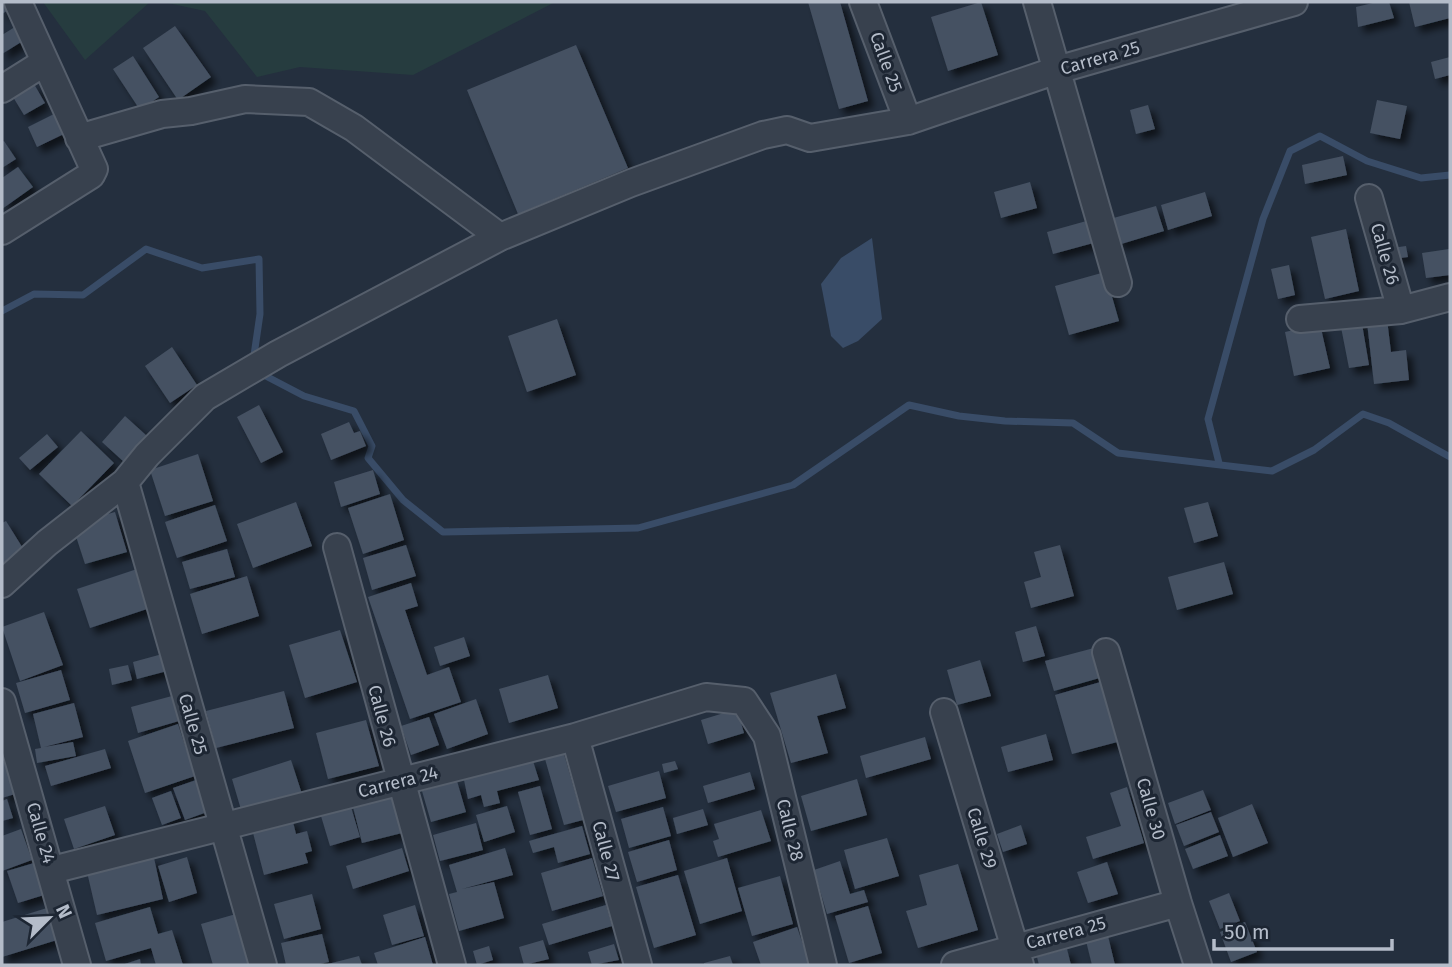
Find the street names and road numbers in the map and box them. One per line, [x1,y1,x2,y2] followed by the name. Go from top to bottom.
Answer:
[865,29,907,95] street label: Calle 25
[1058,36,1142,80] street label: Carrera 25
[1366,221,1404,287] street label: Calle 26
[363,683,401,749] street label: Calle 26
[174,691,212,757] street label: Calle 25
[356,761,441,803] street label: Carrera 24
[1132,775,1170,843] street label: Calle 30
[772,797,808,863] street label: Calle 28
[22,800,60,866] street label: Calle 24
[962,805,1002,871] street label: Calle 29
[587,819,625,883] street label: Calle 27
[1024,912,1108,954] street label: Carrera 25

